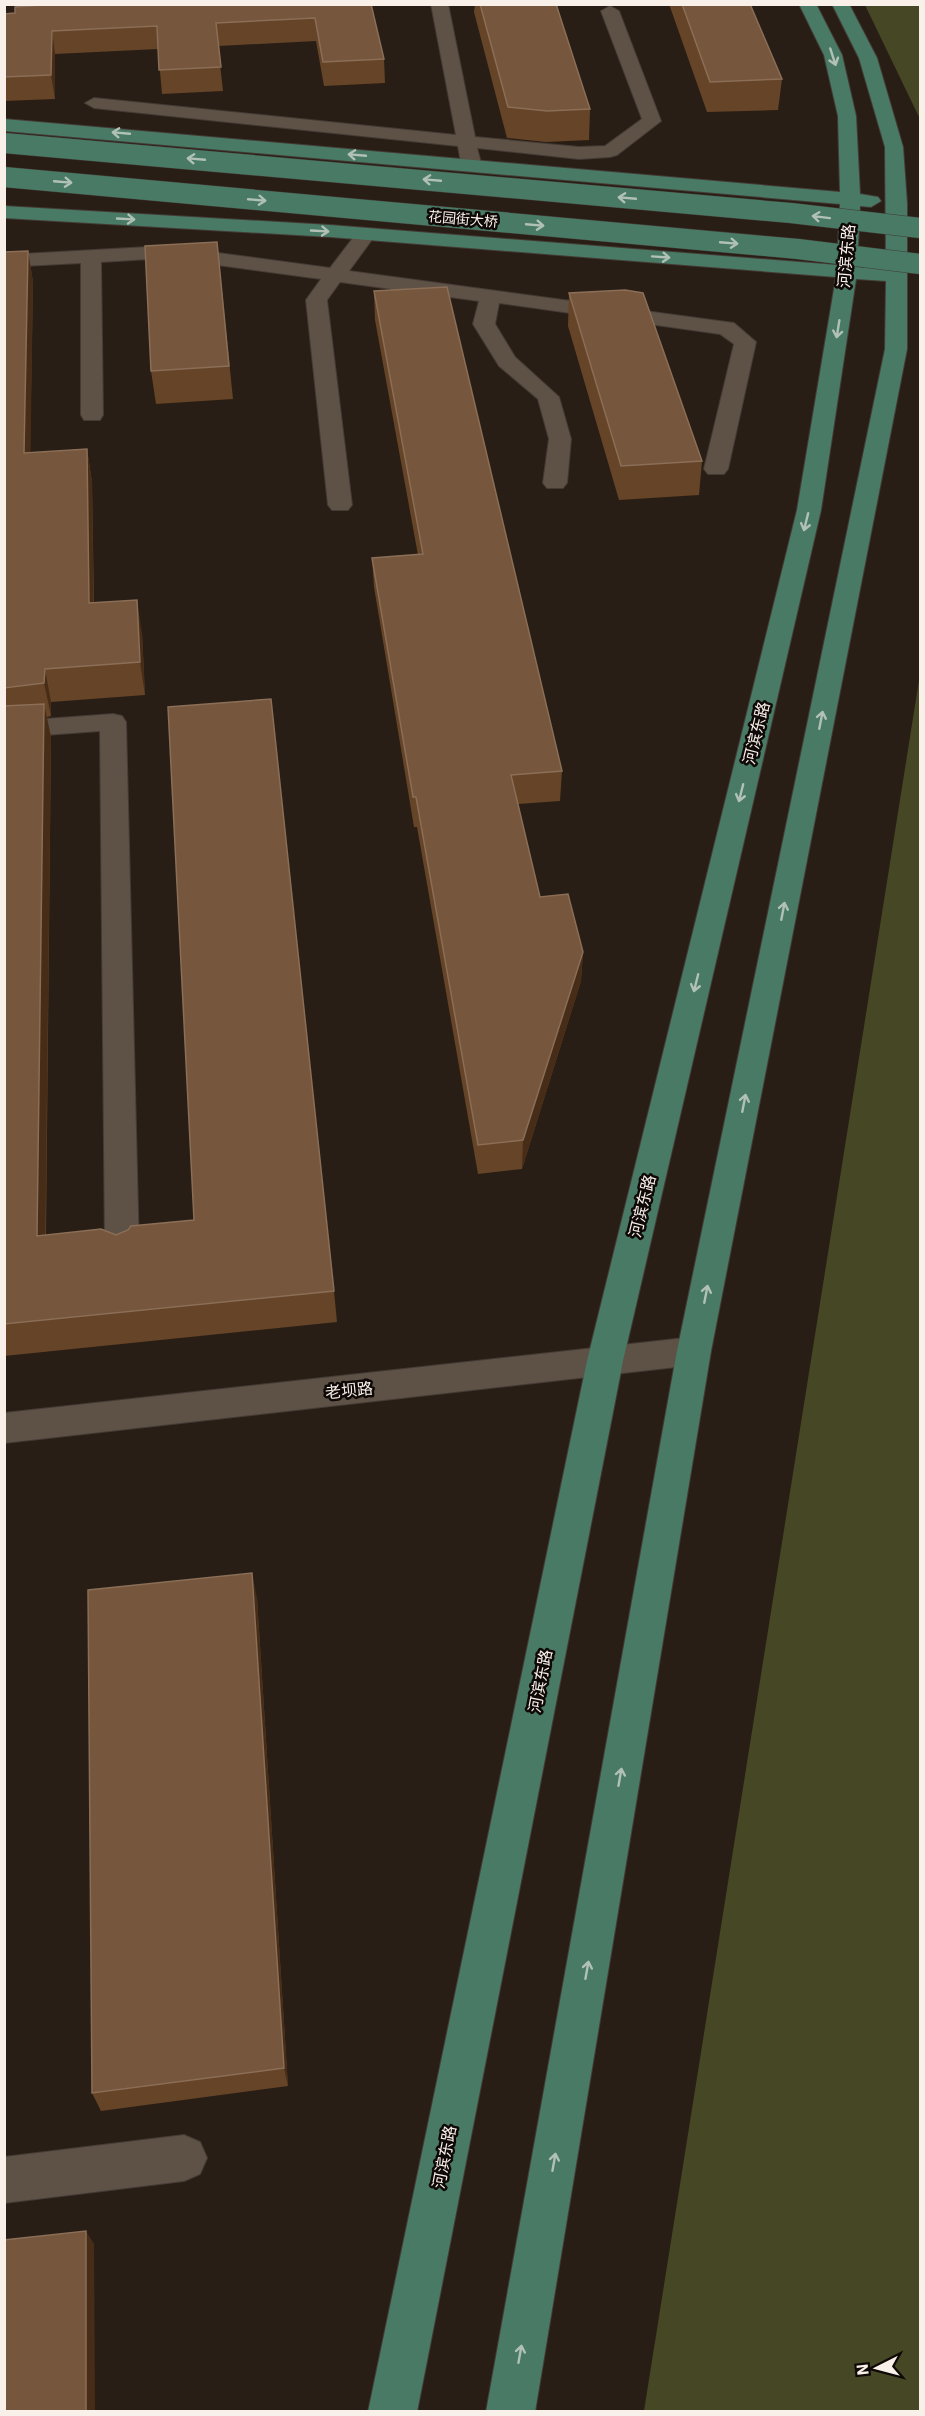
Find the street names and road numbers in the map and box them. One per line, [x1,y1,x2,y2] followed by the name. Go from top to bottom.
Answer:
[427,207,499,231] street label: 花园街大桥
[833,223,859,289] street label: 河滨东路
[739,700,773,766] street label: 河滨东路
[625,1173,659,1239] street label: 河滨东路
[324,1378,374,1402] street label: 老坝路
[524,1648,556,1714] street label: 河滨东路
[428,2124,460,2190] street label: 河滨东路

